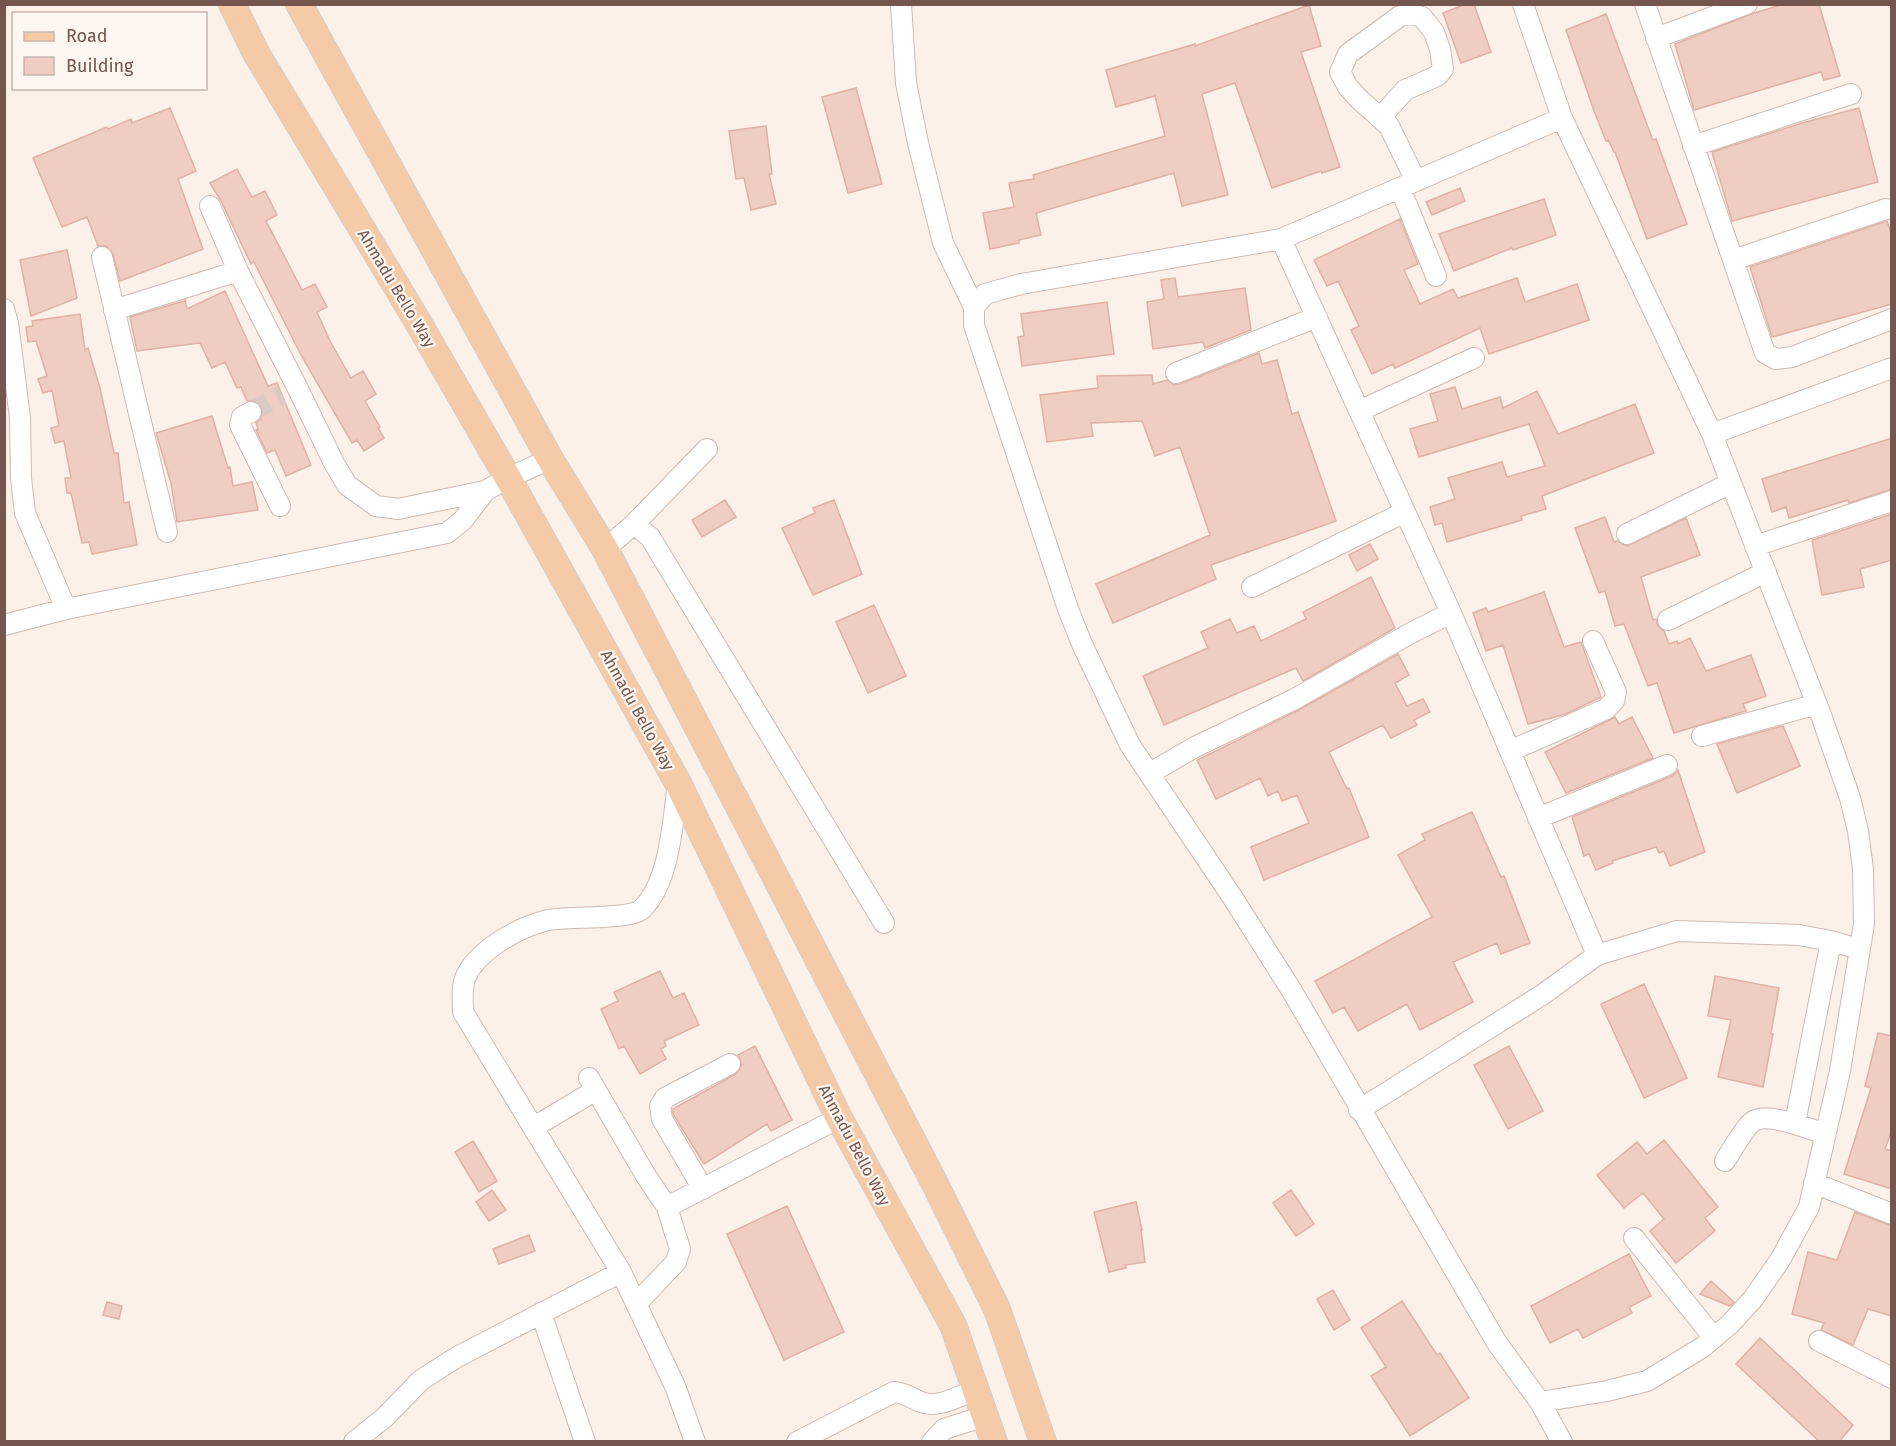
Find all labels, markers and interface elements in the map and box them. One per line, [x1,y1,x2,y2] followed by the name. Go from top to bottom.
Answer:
[12,12,207,90] legend
[66,25,108,47] text: Road
[66,55,134,77] text: Building
[354,226,439,351] street label: Ahmadu Bello Way
[597,647,679,774] street label: Ahmadu Bello Way
[815,1081,895,1209] street label: Ahmadu Bello Way

